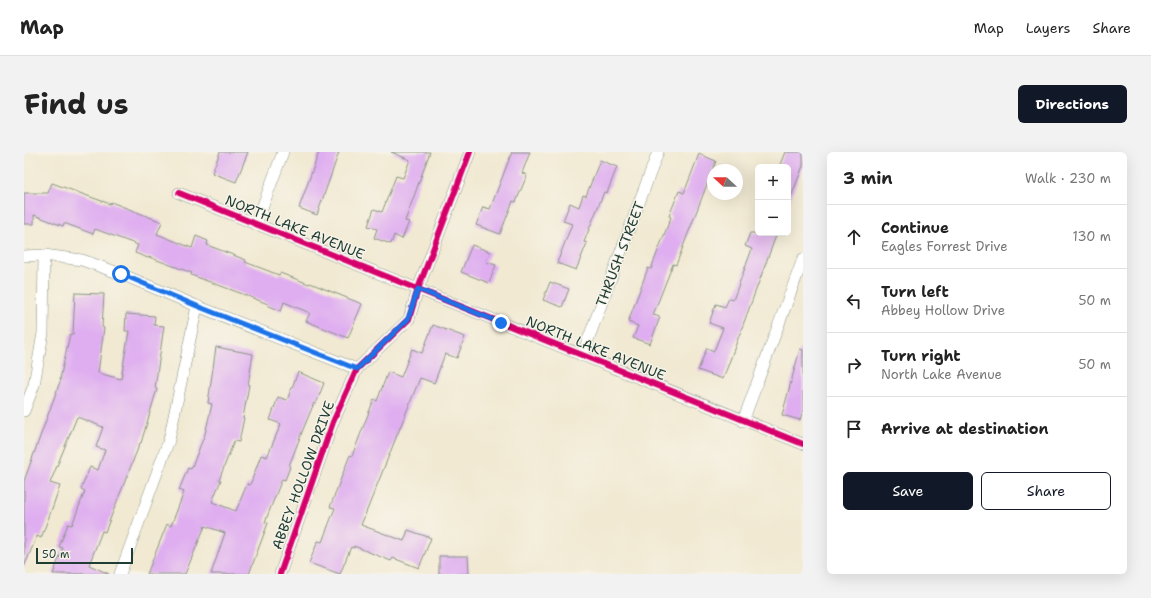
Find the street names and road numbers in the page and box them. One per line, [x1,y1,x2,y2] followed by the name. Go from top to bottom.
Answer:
[223,191,368,263] street label: NORTH LAKE AVENUE
[592,198,648,309] street label: THRUSH STREET
[524,312,669,384] street label: NORTH LAKE AVENUE
[268,398,338,552] street label: ABBEY HOLLOW DRIVE

